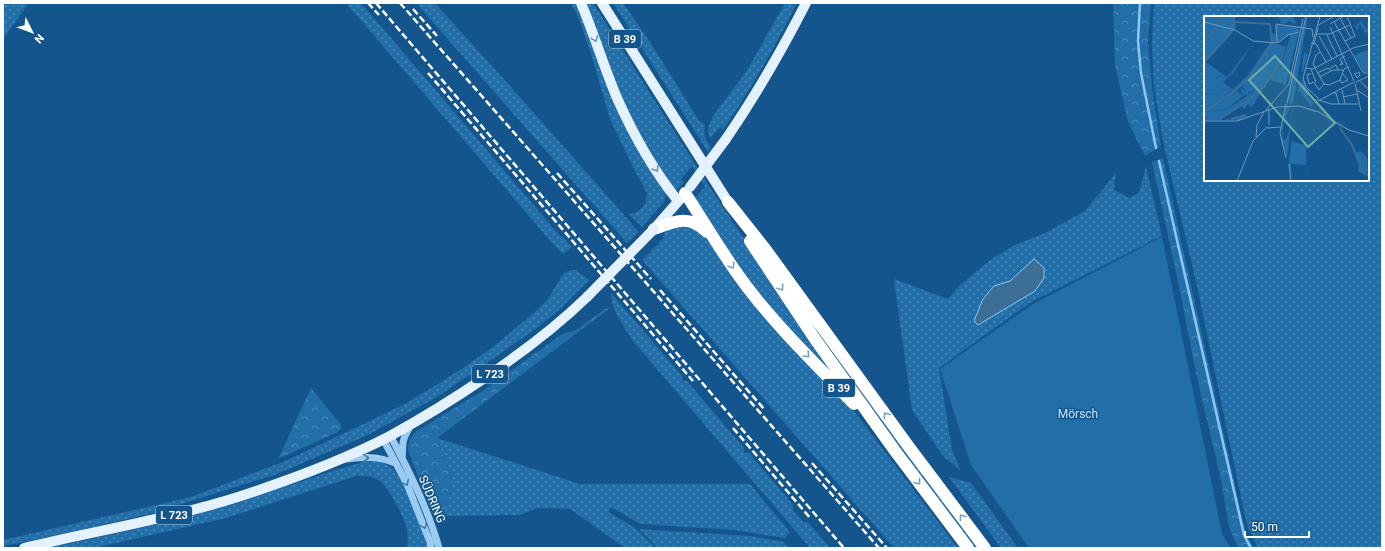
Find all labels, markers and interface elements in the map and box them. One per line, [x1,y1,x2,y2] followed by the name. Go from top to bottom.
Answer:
[12,12,52,52] north arrow
[1204,16,1369,181] inset map
[609,30,641,48] road number: B 39
[31,31,46,46] text: N
[591,36,599,43] one-way arrow
[651,165,658,172] one-way arrow
[727,262,735,269] one-way arrow
[776,284,783,291] one-way arrow
[802,350,810,358] one-way arrow
[472,365,508,383] road number: L 723
[823,379,855,397] road number: B 39
[1058,407,1098,421] park label: Mörsch
[884,413,891,420] one-way arrow
[363,454,369,462] one-way arrow
[416,473,449,525] street label: SÜDRING
[914,478,921,485] one-way arrow
[401,479,408,486] one-way arrow
[156,506,192,524] road number: L 723
[1245,513,1309,539] scale bar
[960,514,967,521] one-way arrow
[1251,520,1278,534] text: 50 m
[419,522,427,529] one-way arrow

